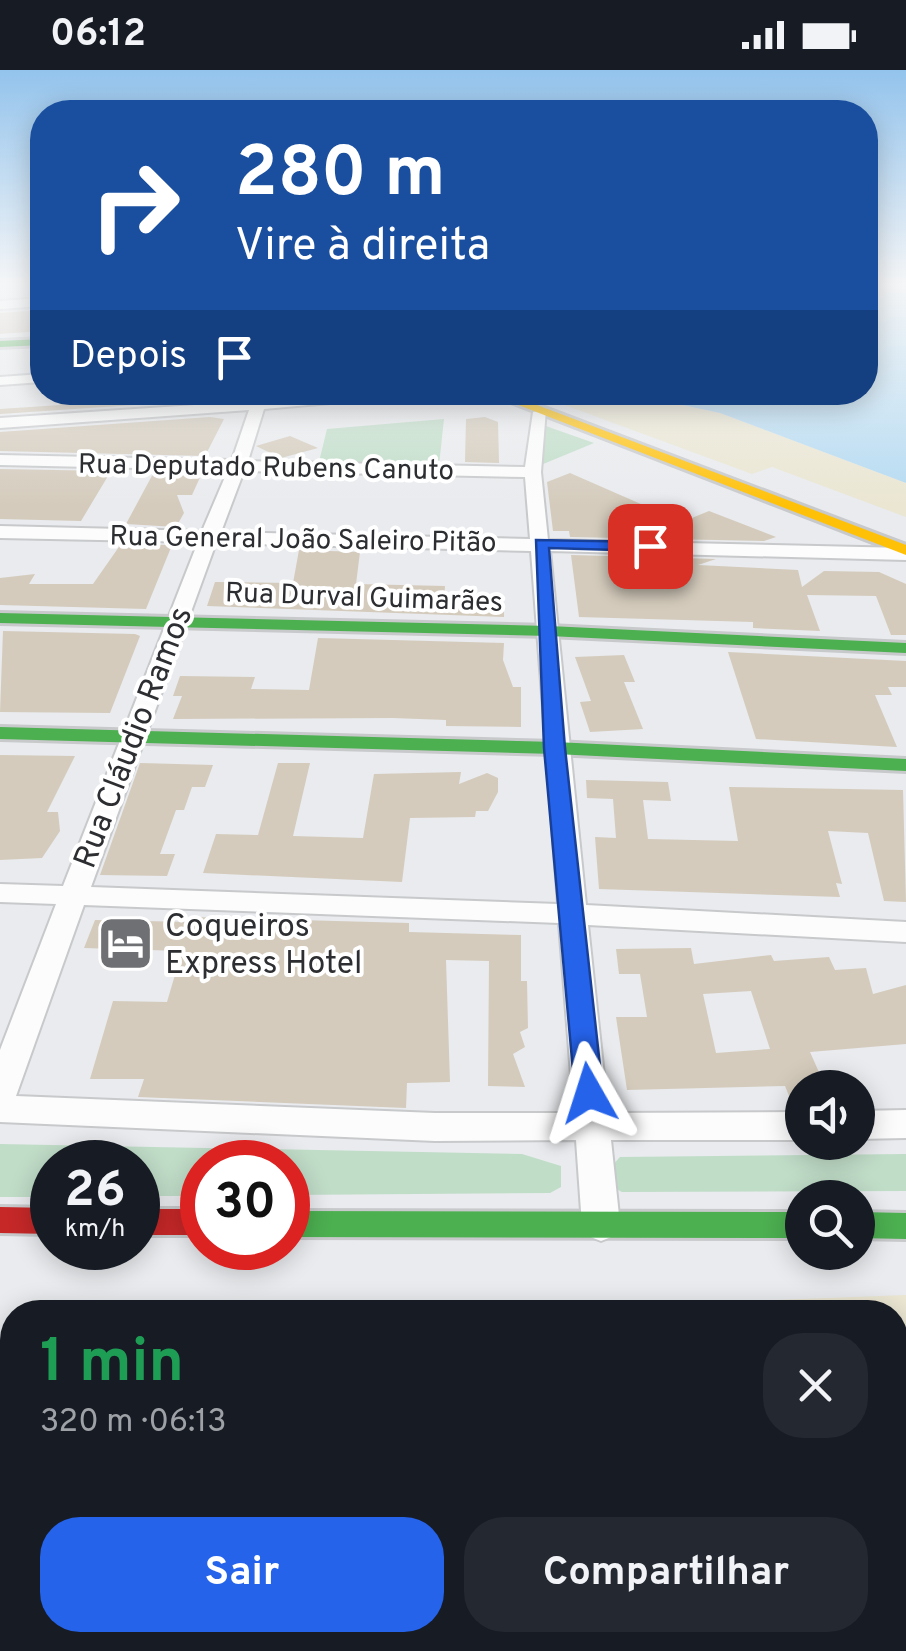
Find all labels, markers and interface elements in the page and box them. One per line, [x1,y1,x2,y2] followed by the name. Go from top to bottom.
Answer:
[50,11,146,60] text: 06:12
[235,132,446,221] text: 280 m
[70,140,200,270] icon: right
[235,219,490,276] text: Vire à direita
[207,330,262,385] icon: arrive
[70,333,187,382] text: Depois
[78,448,454,490] street label: Rua Deputado Rubens Canuto
[608,504,693,589] pin
[623,519,678,574] icon: arrive
[109,520,497,562] street label: Rua General João Saleiro Pitão
[224,576,504,622] street label: Rua Durval Guimarães
[66,602,203,875] street label: Rua Cláudio Ramos
[165,908,362,985] place label: Coqueiros Express Hotel
[96,913,156,973] hotel icon: Coqueiros Express Hotel
[537,1041,641,1145] position arrow
[785,1070,875,1270] map controls
[785,1070,875,1160] button: sound
[180,1140,310,1270] speed limit sign: 30
[64,1161,126,1224] text: 26
[785,1180,875,1270] button: search
[65,1214,125,1246] text: km/h
[40,1327,184,1403] text: 1 min
[763,1333,868,1438] button: close
[40,1403,226,1443] text: 320 m · 06:13
[40,1517,444,1632] button: Sair
[464,1517,868,1632] button: Compartilhar

